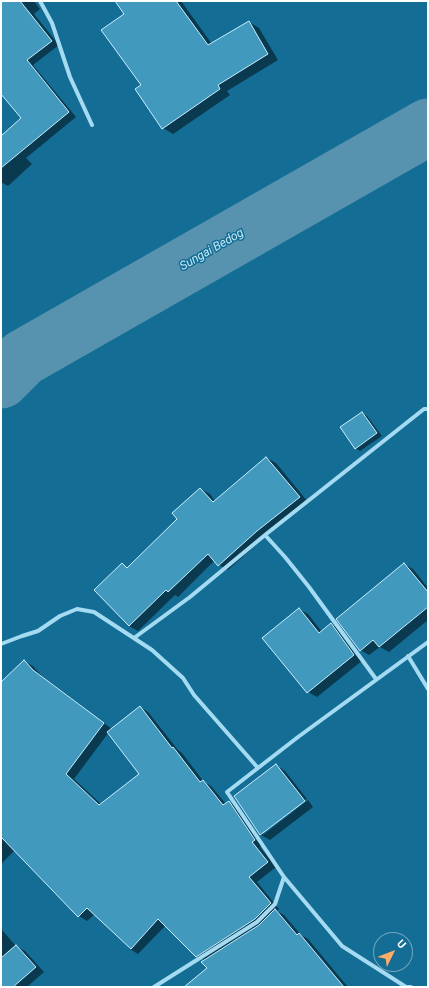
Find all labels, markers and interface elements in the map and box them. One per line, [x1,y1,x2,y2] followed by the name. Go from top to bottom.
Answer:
[177,226,247,274] water label: Sungai Bedog
[373,932,413,972] north arrow
[394,937,409,951] text: U

